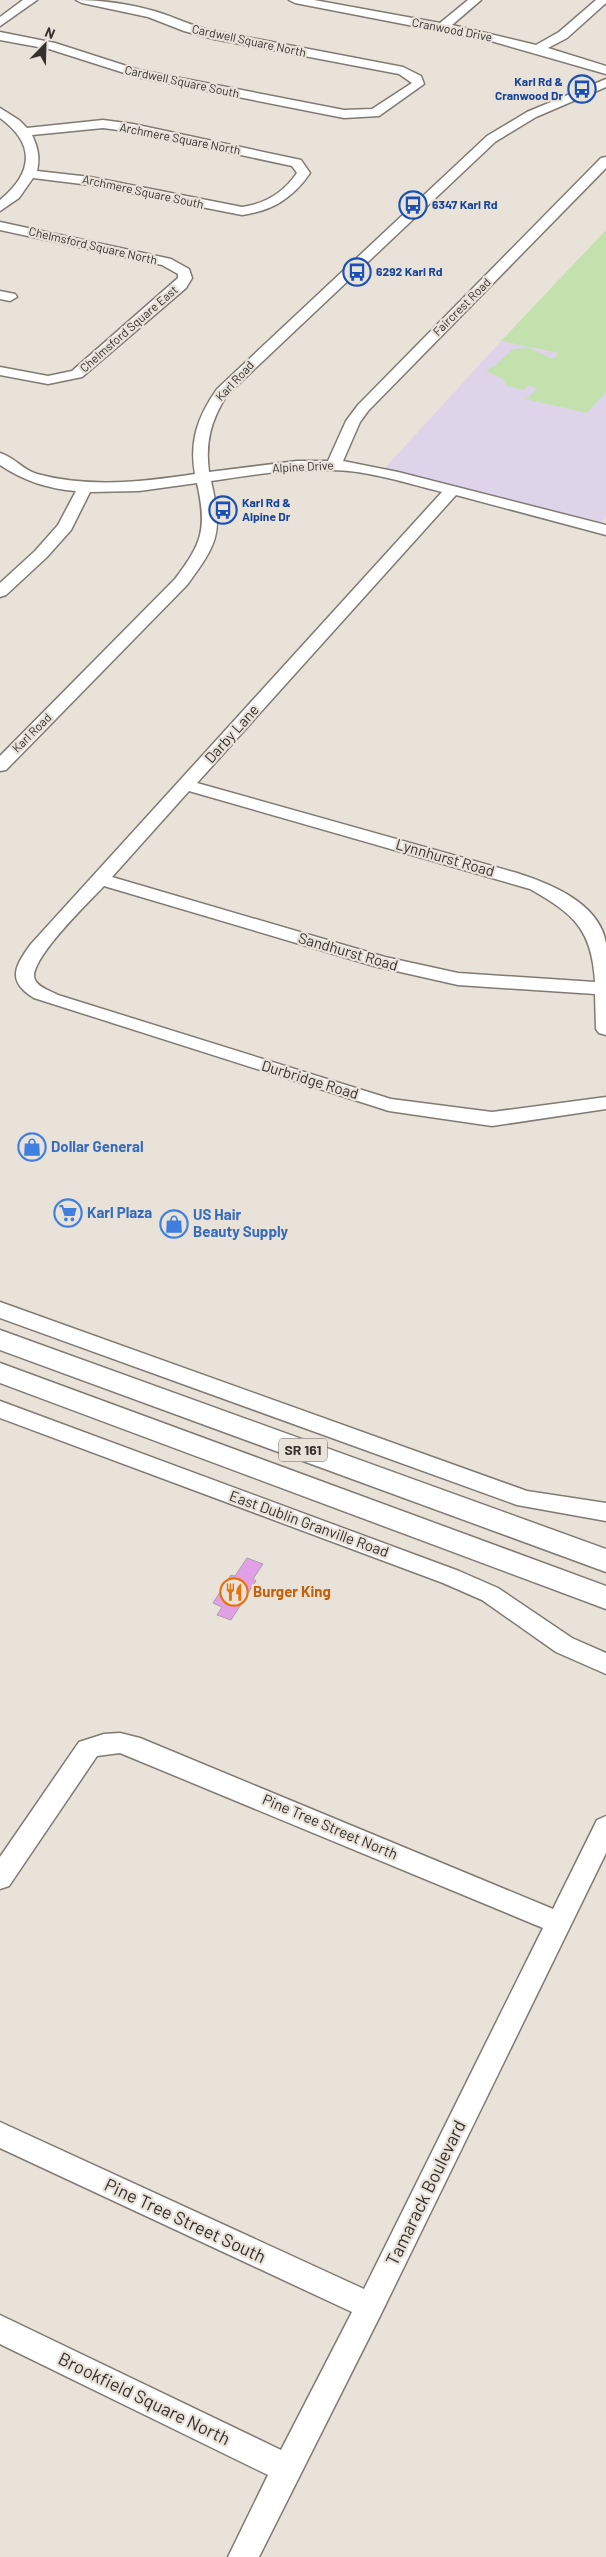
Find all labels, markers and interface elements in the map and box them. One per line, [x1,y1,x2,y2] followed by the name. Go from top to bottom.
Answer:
[411,14,493,44] street label: Cranwood Drive
[20,20,70,70] north arrow
[191,21,308,59] street label: Cardwell Square North
[43,23,58,42] text: N
[123,62,241,100] street label: Cardwell Square South
[495,74,563,102] place label: Karl Rd & Cranwood Dr
[567,74,597,104] bus stop icon: Karl Rd & Cranwood Dr
[119,119,242,157] street label: Archmere Square North
[81,171,205,211] street label: Archmere Square South
[398,190,428,220] bus stop icon: 6347 Karl Rd
[432,197,498,211] place label: 6347 Karl Rd
[28,223,159,267] street label: Chelmsford Square North
[342,257,372,287] bus stop icon: 6292 Karl Rd
[376,264,443,278] place label: 6292 Karl Rd
[430,275,493,338] street label: Faircrest Road
[77,282,180,374] street label: Chelmsford Square East
[212,357,256,403] street label: Karl Road
[272,457,334,475] street label: Alpine Drive
[208,495,238,525] bus stop icon: Karl Rd & Alpine Dr
[242,495,291,523] place label: Karl Rd & Alpine Dr
[200,700,262,766] street label: Darby Lane
[9,710,54,755] street label: Karl Road
[394,834,497,880] street label: Lynnhurst Road
[296,928,400,974] street label: Sandhurst Road
[260,1056,361,1102] street label: Durbridge Road
[17,1132,47,1162] shop icon: Dollar General
[51,1137,144,1155] place label: Dollar General
[53,1198,83,1228] supermarket icon: Karl Plaza
[87,1203,152,1221] place label: Karl Plaza
[193,1205,289,1240] place label: US Hair Beauty Supply
[159,1209,189,1239] shop icon: US Hair Beauty Supply
[279,1438,327,1462] road number: SR 161
[227,1486,392,1560] street label: East Dublin Granville Road
[219,1577,249,1607] restaurant icon: Burger King
[253,1582,331,1600] place label: Burger King
[260,1789,401,1863] street label: Pine Tree Street North
[380,2116,470,2269] street label: Tamarack Boulevard
[101,2173,270,2267] street label: Pine Tree Street South
[55,2347,234,2449] street label: Brookfield Square North

